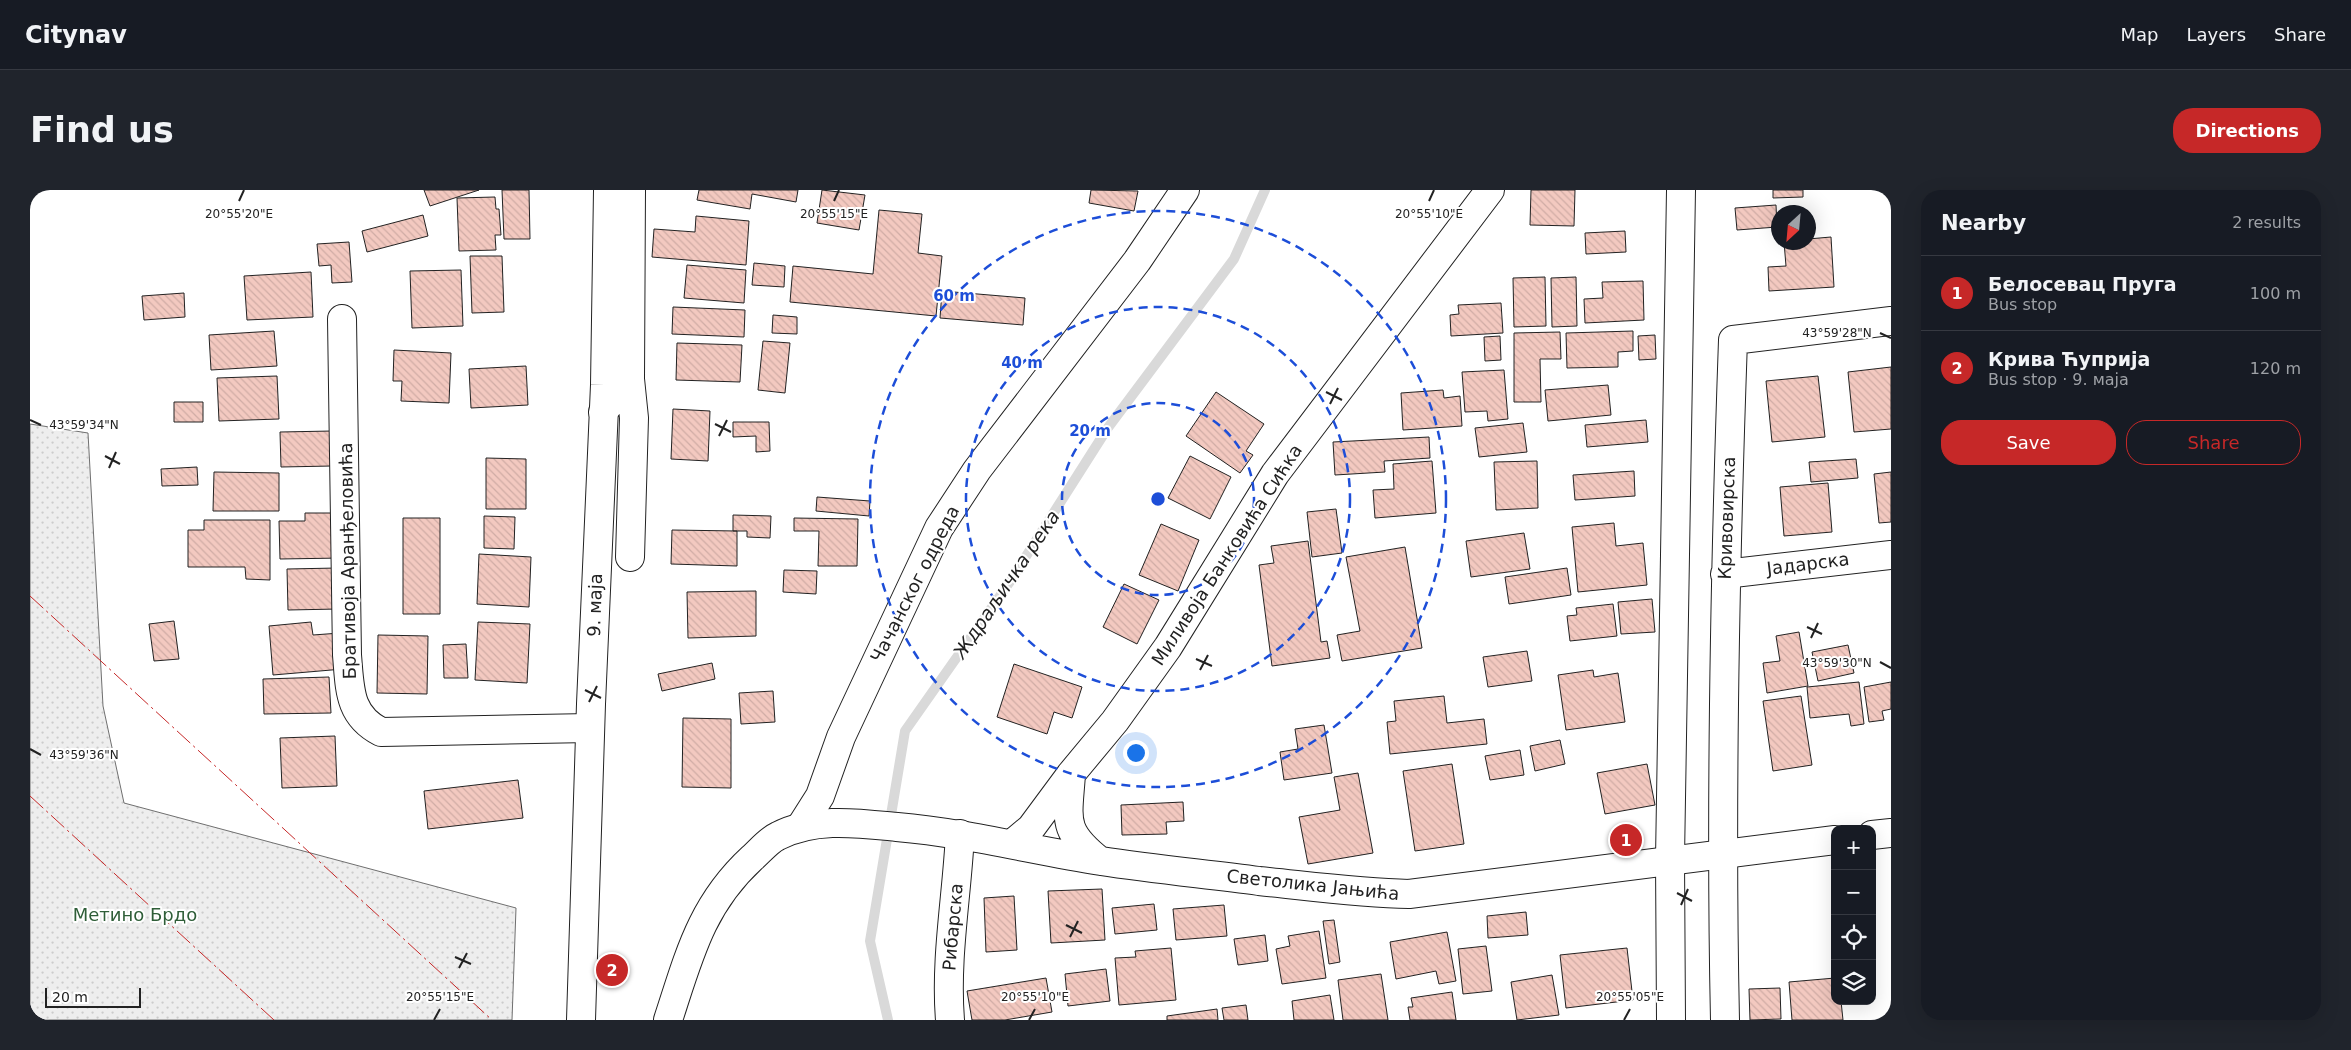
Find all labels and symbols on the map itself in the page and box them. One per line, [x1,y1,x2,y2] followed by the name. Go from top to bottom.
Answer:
[1771,205,1816,250] north arrow
[205,207,273,221] text: 20°55'20"E
[800,207,868,221] text: 20°55'15"E
[1395,207,1463,221] text: 20°55'10"E
[933,287,975,305] text: 60 m
[1802,326,1872,340] text: 43°59'28"N
[1001,354,1043,372] text: 40 m
[49,418,119,432] text: 43°59'34"N
[1069,422,1111,440] text: 20 m
[1147,440,1306,669] street label: Миливоја Банковића Сићка
[335,442,360,680] street label: Бративоја Аранђеловића
[1714,456,1739,580] street label: Кривовирска
[1149,490,1167,508] centre of rings
[866,502,963,666] street label: Чачанског одреда
[948,506,1064,663] water label: Ждраљичка река
[1764,548,1850,579] street label: Јадарска
[583,573,606,637] street label: 9. маја
[1802,656,1872,670] text: 43°59'30"N
[1123,740,1149,766] your location
[49,748,119,762] text: 43°59'36"N
[1610,821,1642,859] pin: 1
[1226,865,1400,904] street label: Светолика Јањића
[938,882,967,972] street label: Рибарска
[73,904,197,925] park label: Метино Брдо
[596,951,628,989] pin: 2
[45,985,141,1008] scale bar
[406,990,474,1004] text: 20°55'15"E
[1001,990,1069,1004] text: 20°55'10"E
[1596,990,1664,1004] text: 20°55'05"E

